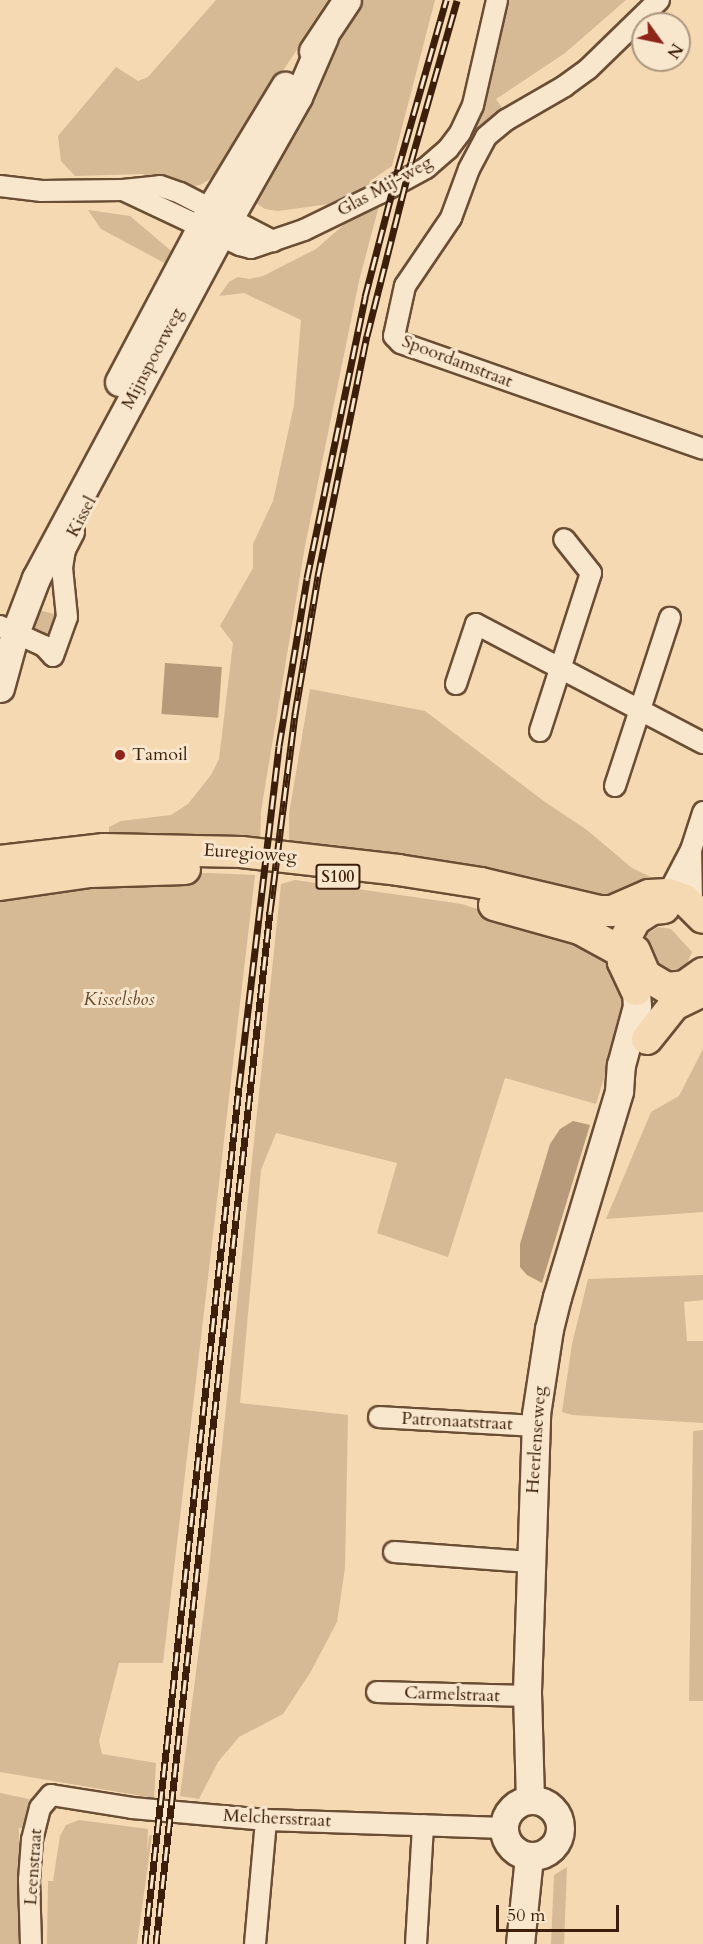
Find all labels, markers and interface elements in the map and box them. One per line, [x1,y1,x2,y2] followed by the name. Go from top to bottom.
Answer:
[631,12,691,72] north arrow
[661,39,687,63] text: N
[334,152,436,222] street label: Glas Mij-weg
[117,305,189,413] street label: Mijnspoorweg
[399,331,515,393] street label: Spoordamstraat
[62,493,102,541] street label: Kissel
[132,744,188,766] place label: Tamoil
[113,748,127,762] marker: Tamoil
[203,840,297,868] street label: Euregioweg
[314,864,362,890] road number: S100
[83,989,155,1011] park label: Kisselsbos
[522,1385,552,1495] street label: Heerlenseweg
[401,1408,513,1436] street label: Patronaatstraat
[404,1683,500,1707] street label: Carmelstraat
[222,1805,332,1833] street label: Melchersstraat
[21,1828,47,1906] street label: Leenstraat
[499,1893,622,1931] scale bar
[507,1903,546,1928] text: 50 m

